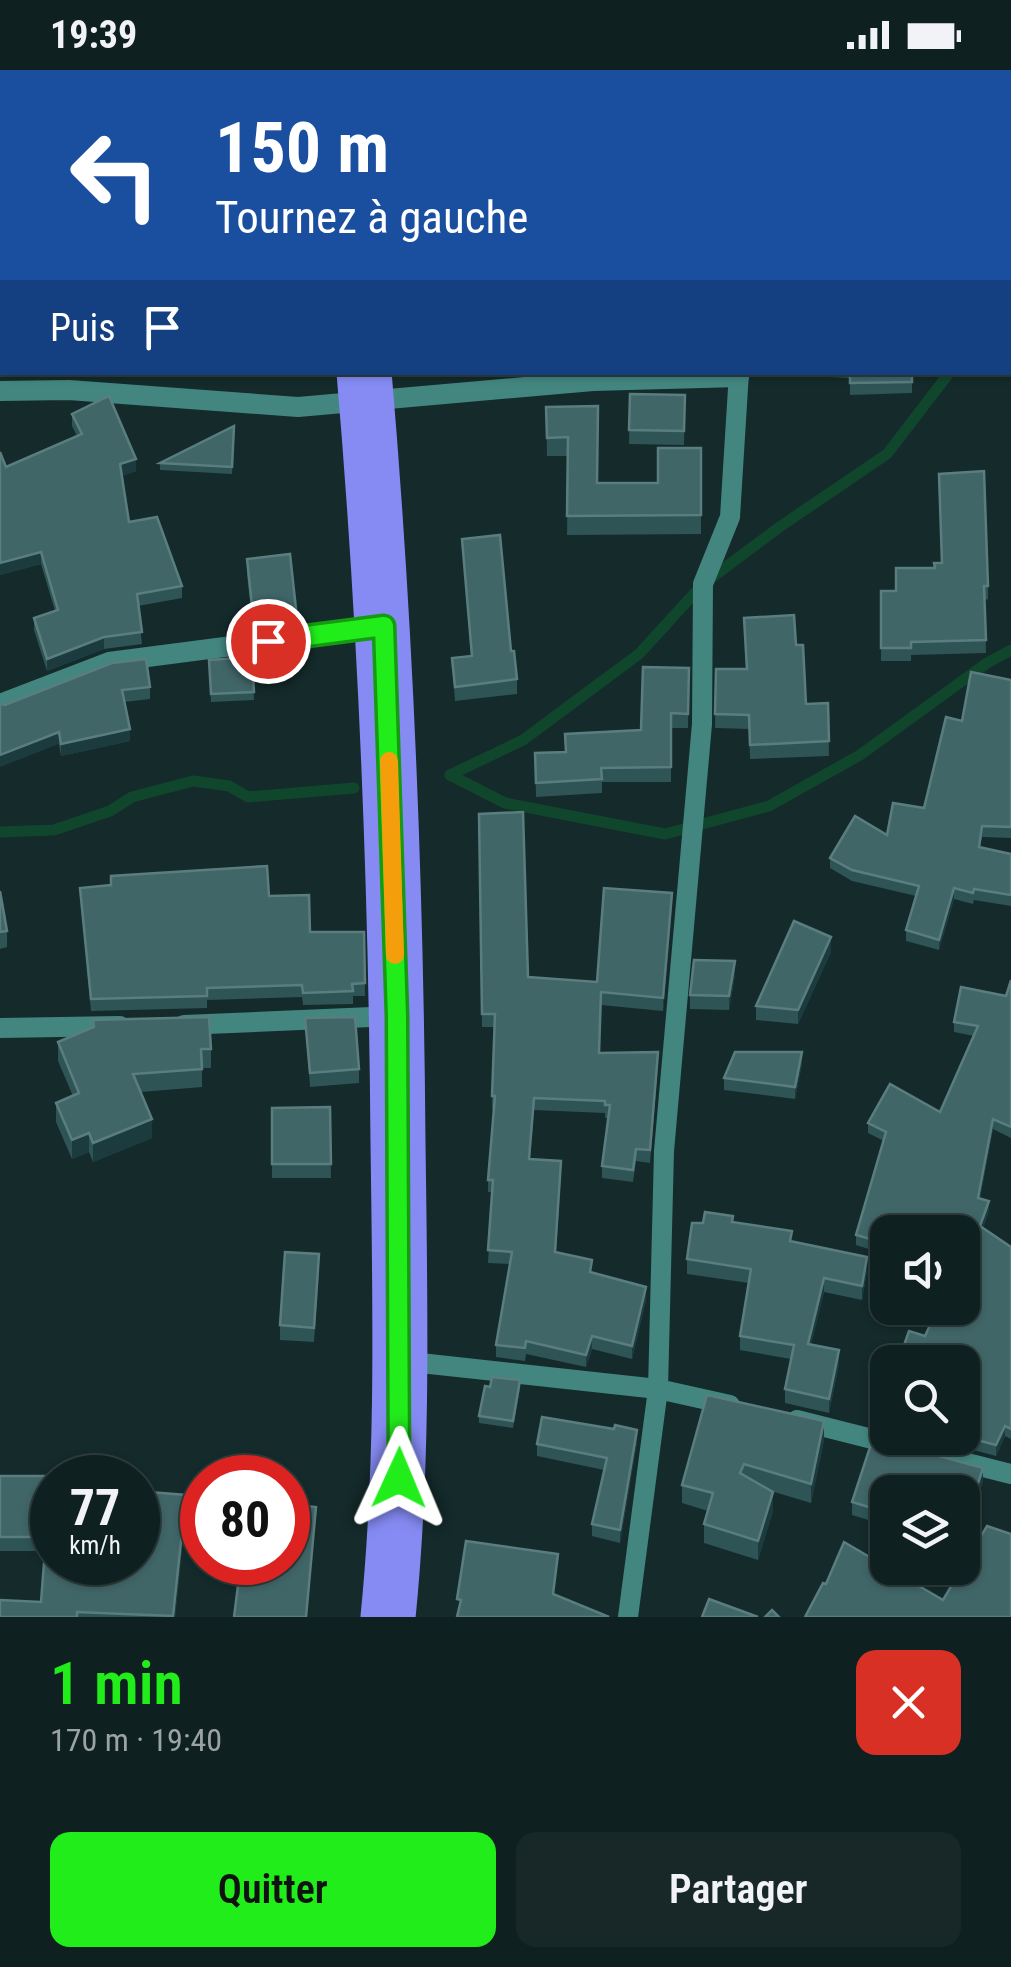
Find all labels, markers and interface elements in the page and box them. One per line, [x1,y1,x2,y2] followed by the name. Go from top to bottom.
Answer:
[50,13,137,57] text: 19:39
[215,107,389,189] text: 150 m
[50,110,180,240] icon: left
[215,191,528,244] text: Tournez à gauche
[135,300,190,355] icon: arrive
[50,306,115,350] text: Puis
[226,599,311,684] pin
[241,614,296,669] icon: arrive
[870,1215,980,1585] map controls
[870,1215,980,1325] button: sound
[870,1345,980,1455] button: search
[347,1426,451,1530] position arrow
[180,1455,310,1585] speed limit sign: 80
[870,1475,980,1585] button: layers
[70,1479,120,1537] text: 77
[69,1531,121,1560] text: km/h
[50,1648,183,1719] text: 1 min
[856,1650,961,1755] button: close
[50,1721,222,1759] text: 170 m · 19:40
[50,1832,496,1947] button: Quitter
[516,1832,961,1947] button: Partager

